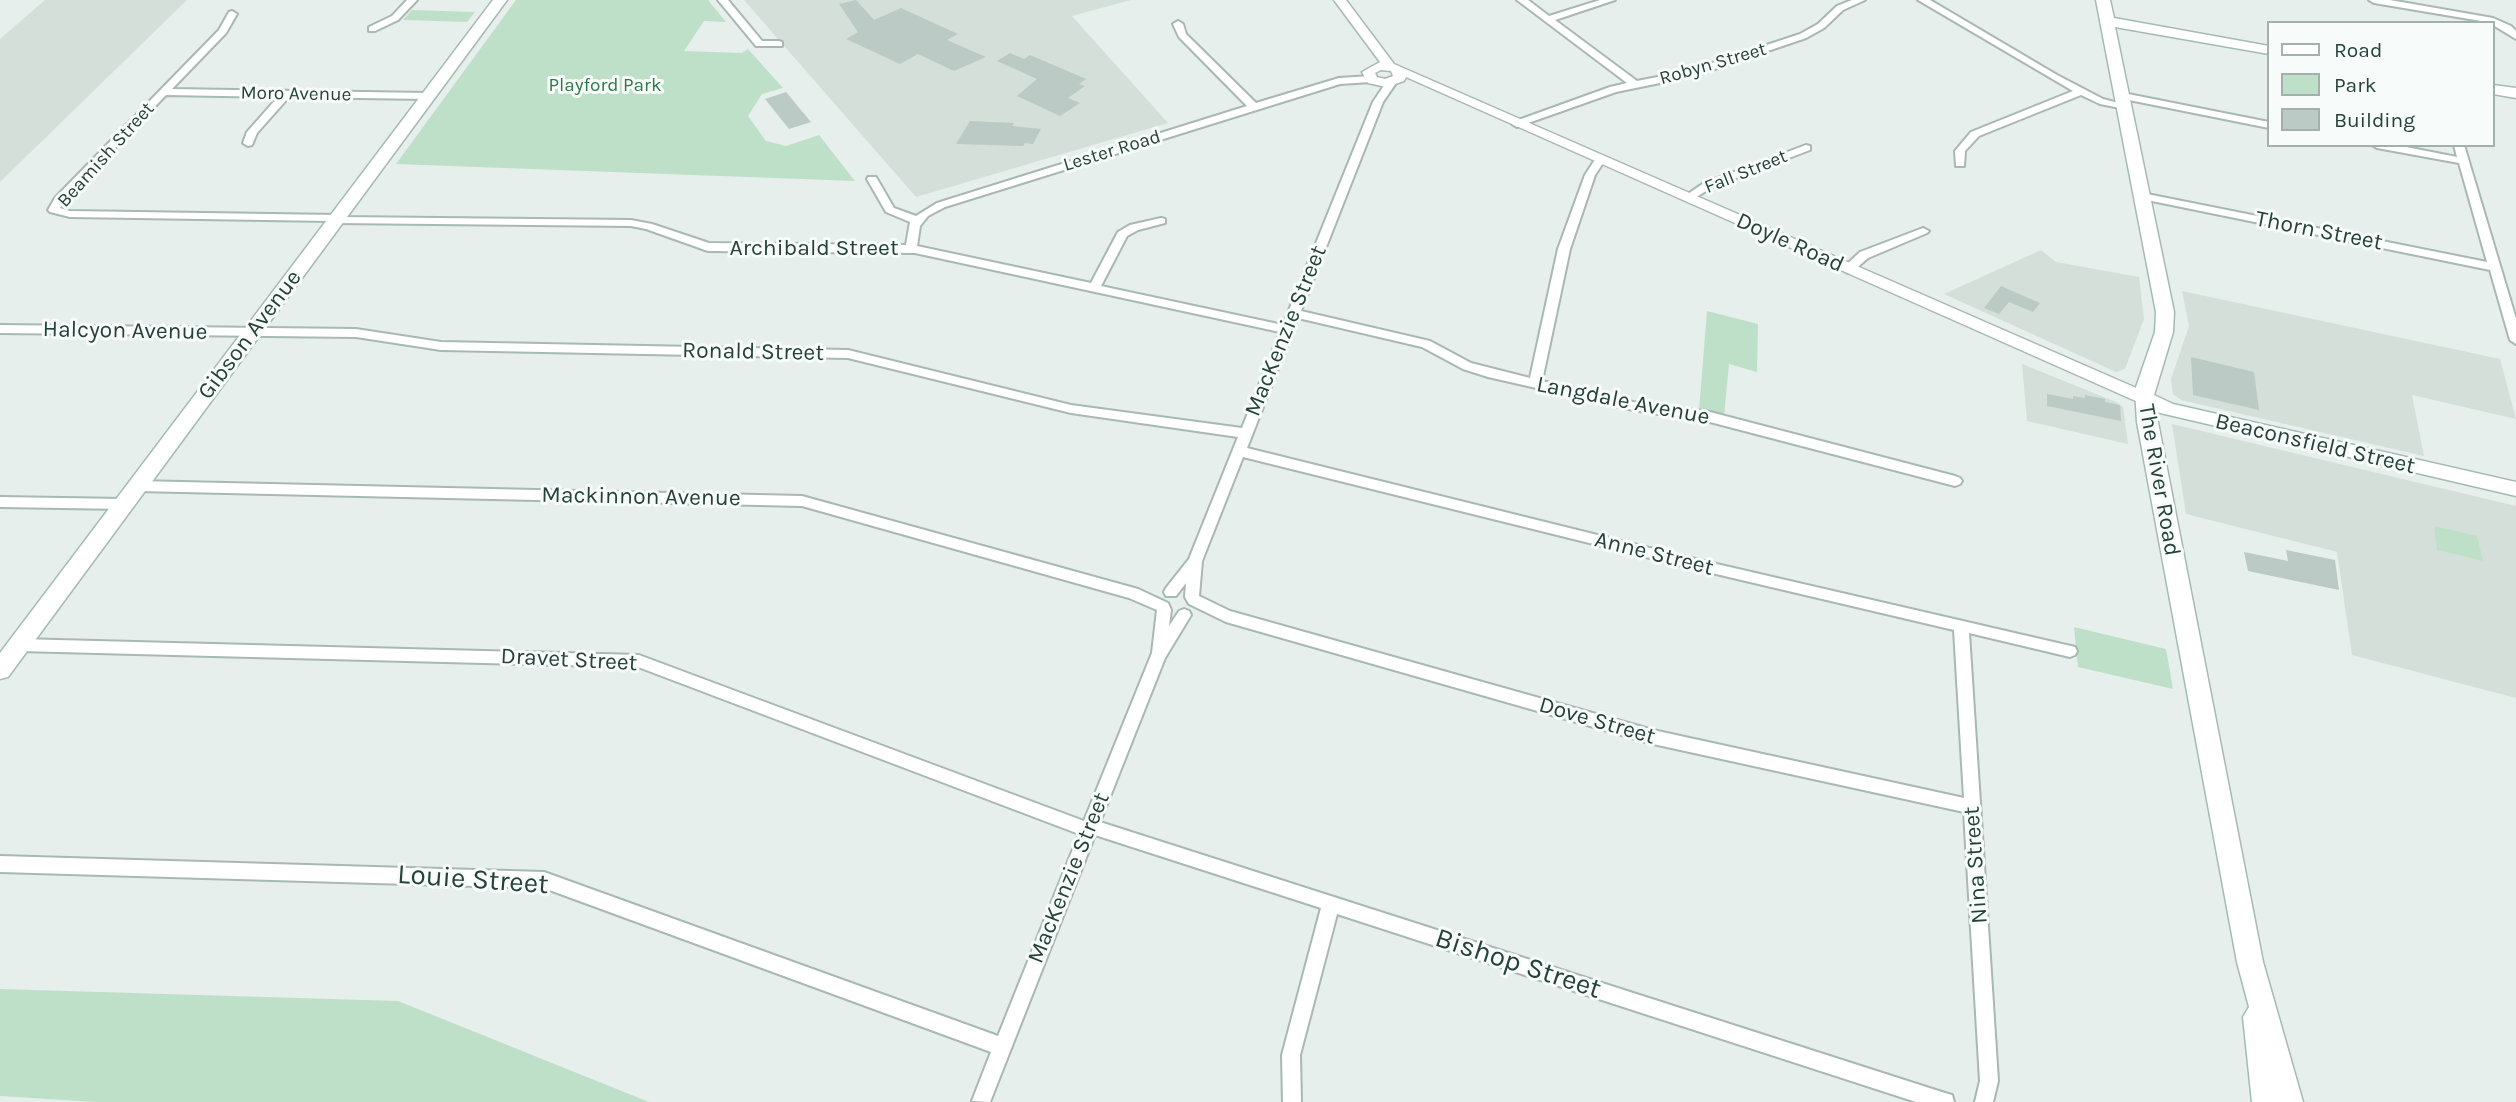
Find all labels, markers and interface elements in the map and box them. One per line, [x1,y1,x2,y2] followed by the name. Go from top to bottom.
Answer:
[2268,21,2495,147] legend
[1657,38,1769,90] street label: Robyn Street
[2334,38,2382,62] text: Road
[2334,73,2377,97] text: Park
[548,75,662,97] park label: Playford Park
[240,82,352,106] street label: Moro Avenue
[53,98,159,212] street label: Beamish Street
[2334,108,2415,132] text: Building
[1061,125,1163,177] street label: Lester Road
[1701,145,1791,199] street label: Fall Street
[2253,205,2385,257] street label: Thorn Street
[1732,207,1848,279] street label: Doyle Road
[729,234,899,262] street label: Archibald Street
[1239,242,1333,420] street label: MacKenzie Street
[192,265,308,405] street label: Gibson Avenue
[42,316,208,346] street label: Halcyon Avenue
[682,337,824,367] street label: Ronald Street
[1534,371,1712,431] street label: Langdale Avenue
[2132,402,2186,558] street label: The River Road
[2212,408,2418,480] street label: Beaconsfield Street
[541,481,741,513] street label: Mackinnon Avenue
[1592,526,1716,582] street label: Anne Street
[500,643,638,677] street label: Dravet Street
[1536,691,1658,751] street label: Dove Street
[1022,789,1116,967] street label: MacKenzie Street
[1958,805,1994,925] street label: Nina Street
[396,858,550,902] street label: Louie Street
[1431,921,1605,1007] street label: Bishop Street

